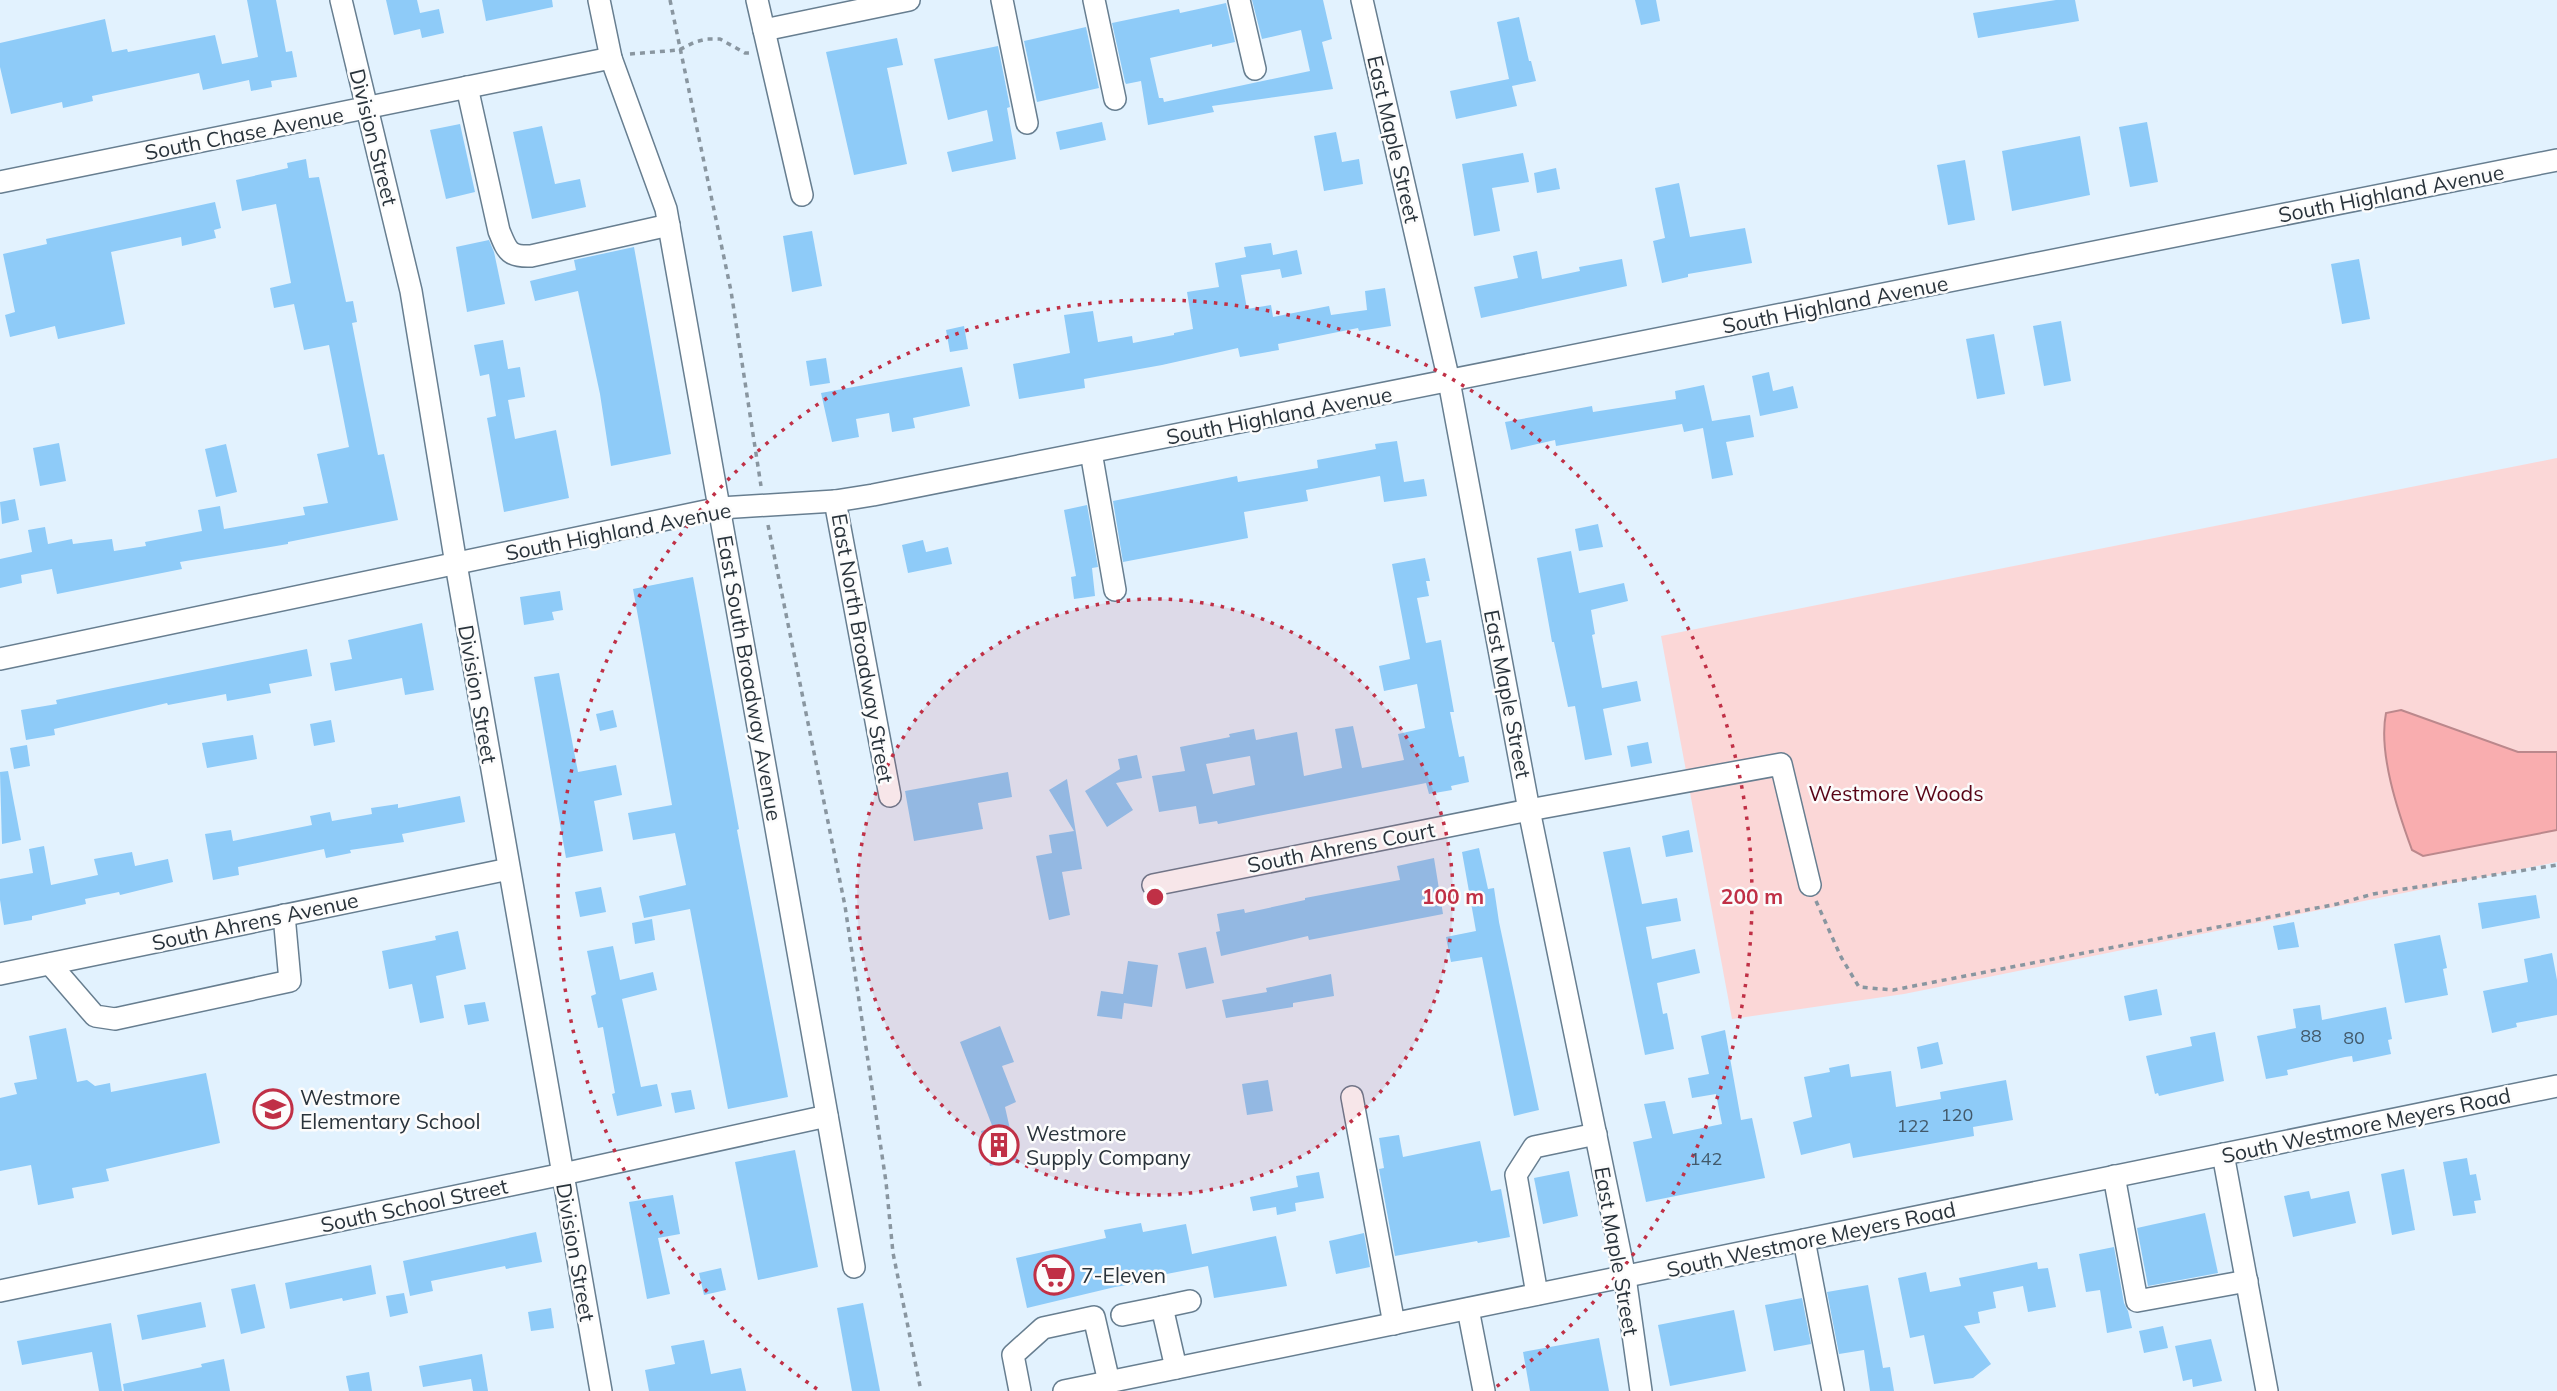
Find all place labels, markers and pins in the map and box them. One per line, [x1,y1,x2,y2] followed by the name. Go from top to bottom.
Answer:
[1143,885,1167,909] centre of rings
[300,1084,481,1134] place label: Westmore Elementary School
[252,1088,294,1130] school or university icon: Westmore Elementary School
[1026,1120,1191,1170] place label: Westmore Supply Company
[978,1124,1020,1166] building icon: Westmore Supply Company
[1033,1254,1075,1296] supermarket icon: 7-Eleven
[1081,1262,1166,1288] place label: 7-Eleven

